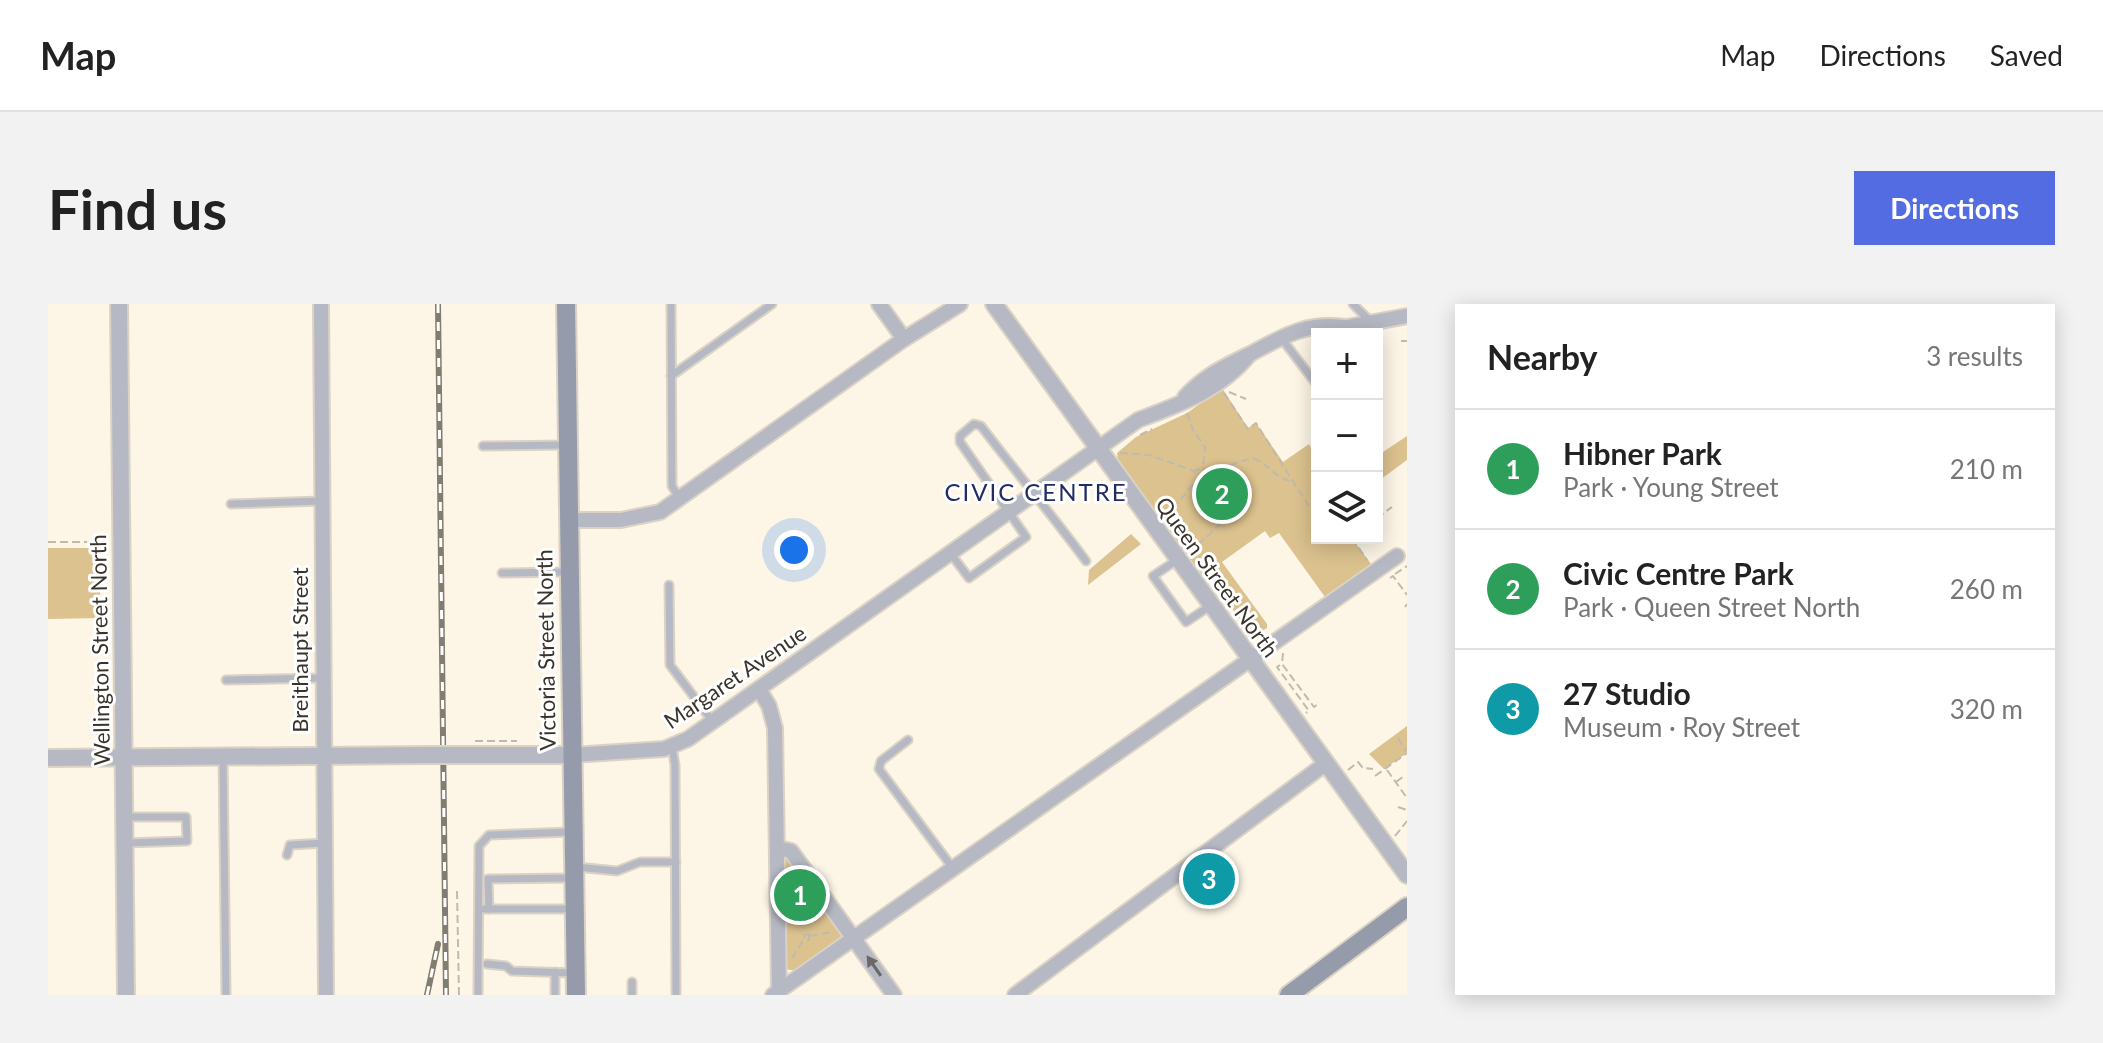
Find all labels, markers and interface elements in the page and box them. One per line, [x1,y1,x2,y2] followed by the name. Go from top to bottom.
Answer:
[40,32,116,78] text: Map
[1720,38,1775,72] text: Map
[1819,38,1946,72] text: Directions
[1990,38,2063,72] text: Saved
[1854,171,2055,245] button: Directions
[48,175,227,242] text: Find us
[1311,328,1383,544] map controls
[1311,328,1383,400] button: +
[1487,336,1598,377] text: Nearby
[1926,340,2023,372] text: 3 results
[1311,400,1383,472] button: −
[1563,435,1722,471] text: Hibner Park
[1505,453,1521,485] text: 1
[1950,453,2023,485] text: 210 m
[1196,464,1248,524] pin: 2
[1563,471,1779,503] text: Park · Young Street
[1311,472,1383,544] button: layers
[944,477,1128,506] district label: CIVIC CENTRE
[1150,491,1285,662] street label: Queen Street North
[774,530,814,570] your location
[84,534,115,766] street label: Wellington Street North
[530,549,561,751] street label: Victoria Street North
[1563,555,1794,591] text: Civic Centre Park
[286,567,313,733] street label: Breithaupt Street
[1505,573,1521,605] text: 2
[1950,573,2023,605] text: 260 m
[1563,591,1860,623] text: Park · Queen Street North
[658,619,811,734] street label: Margaret Avenue
[1563,675,1691,711] text: 27 Studio
[1505,693,1521,725] text: 3
[1950,693,2023,725] text: 320 m
[1563,711,1800,743] text: Museum · Roy Street
[1183,849,1235,909] pin: 3
[774,865,826,925] pin: 1
[867,956,882,977] one-way arrow

